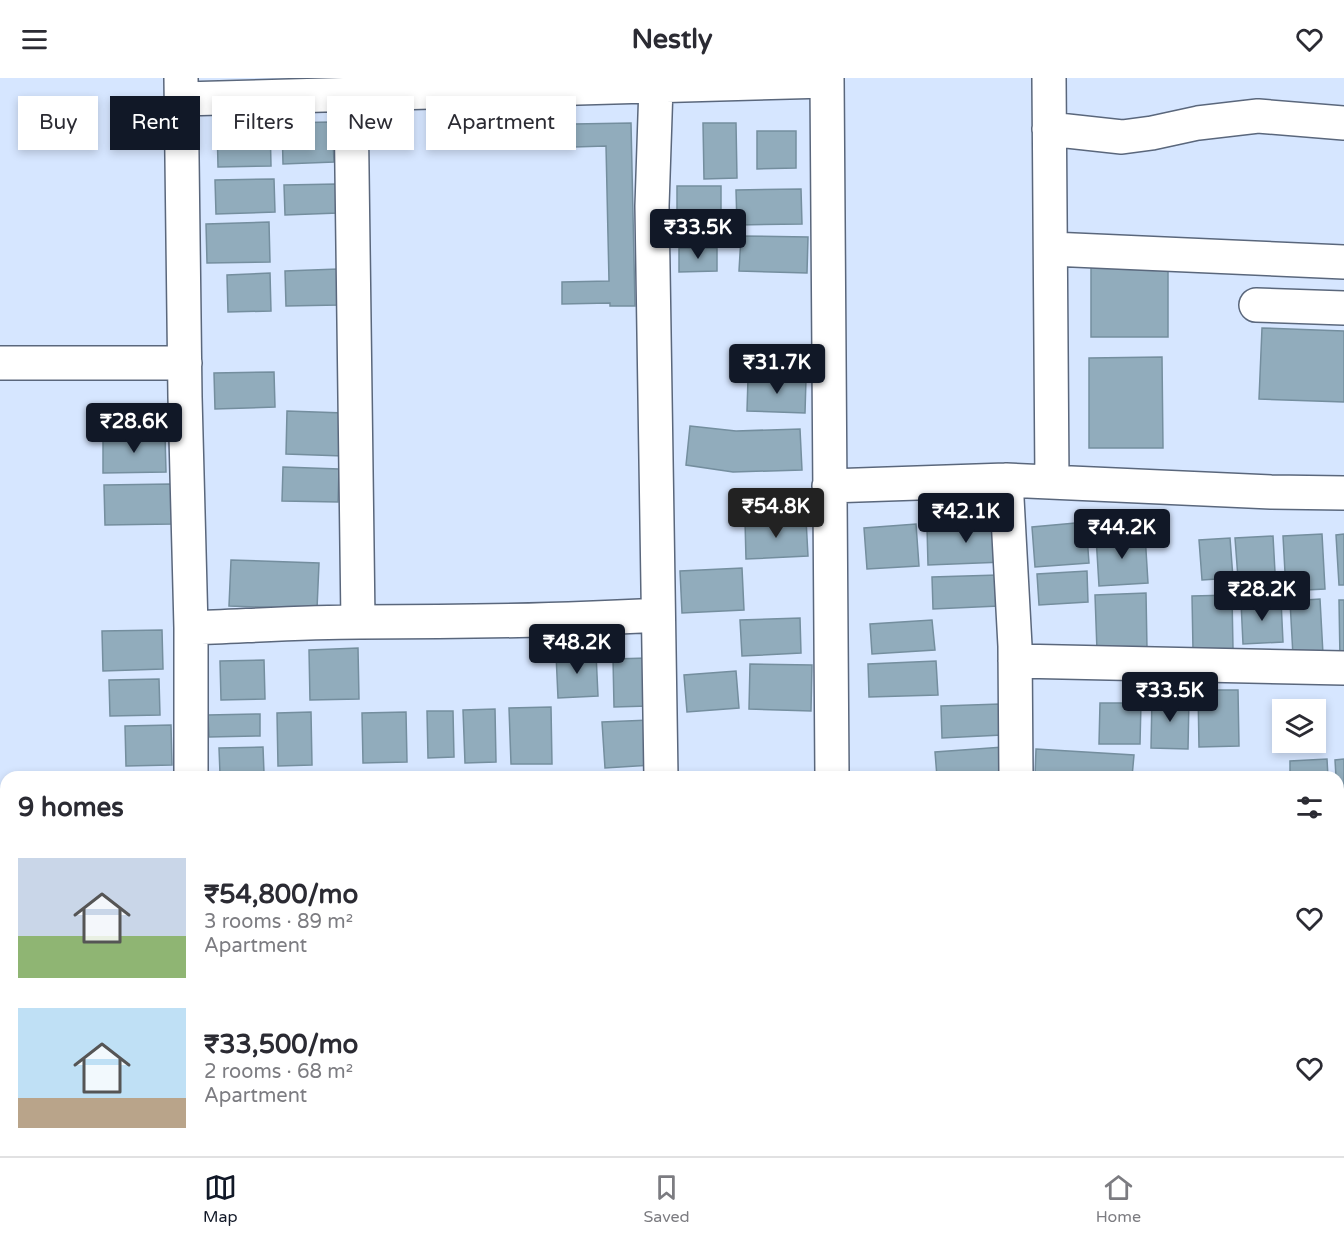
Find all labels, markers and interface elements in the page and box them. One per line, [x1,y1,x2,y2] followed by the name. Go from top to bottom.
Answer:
[18,23,51,56] icon: menu
[632,23,712,56] text: Nestly
[1293,23,1326,56] icon: heart
[18,96,98,150] chip: Buy
[110,96,200,150] chip: Rent
[212,96,315,150] chip: Filters
[327,96,414,150] chip: New
[426,96,576,150] chip: Apartment
[649,209,747,260] pin: ₹33.5K
[664,216,732,240] text: ₹33.5K
[728,344,826,395] pin: ₹31.7K
[743,351,811,375] text: ₹31.7K
[85,403,183,454] pin: ₹28.6K
[100,410,168,434] text: ₹28.6K
[727,488,825,539] pin: ₹54.8K
[917,493,1015,544] pin: ₹42.1K
[742,495,810,519] text: ₹54.8K
[932,500,1000,524] text: ₹42.1K
[1073,509,1171,560] pin: ₹44.2K
[1088,516,1156,540] text: ₹44.2K
[1213,571,1311,622] pin: ₹28.2K
[1228,578,1296,602] text: ₹28.2K
[528,624,626,675] pin: ₹48.2K
[543,631,611,655] text: ₹48.2K
[1121,672,1219,723] pin: ₹33.5K
[1136,679,1204,703] text: ₹33.5K
[1272,699,1326,753] map controls
[1272,699,1326,753] button: layers
[1293,791,1326,824] icon: filters
[18,792,124,823] text: 9 homes
[204,879,358,910] text: ₹54,800/mo
[66,882,138,954] icon: home
[1293,902,1326,935] icon: heart
[204,910,353,934] text: 3 rooms · 89 m²
[204,934,307,958] text: Apartment
[204,1029,358,1060] text: ₹33,500/mo
[66,1032,138,1104] icon: home
[1293,1052,1326,1085] icon: heart
[204,1060,353,1084] text: 2 rooms · 68 m²
[204,1084,307,1108] text: Apartment
[203,1171,238,1227] tab: Map
[643,1171,690,1227] tab: Saved
[1096,1171,1141,1227] tab: Home

